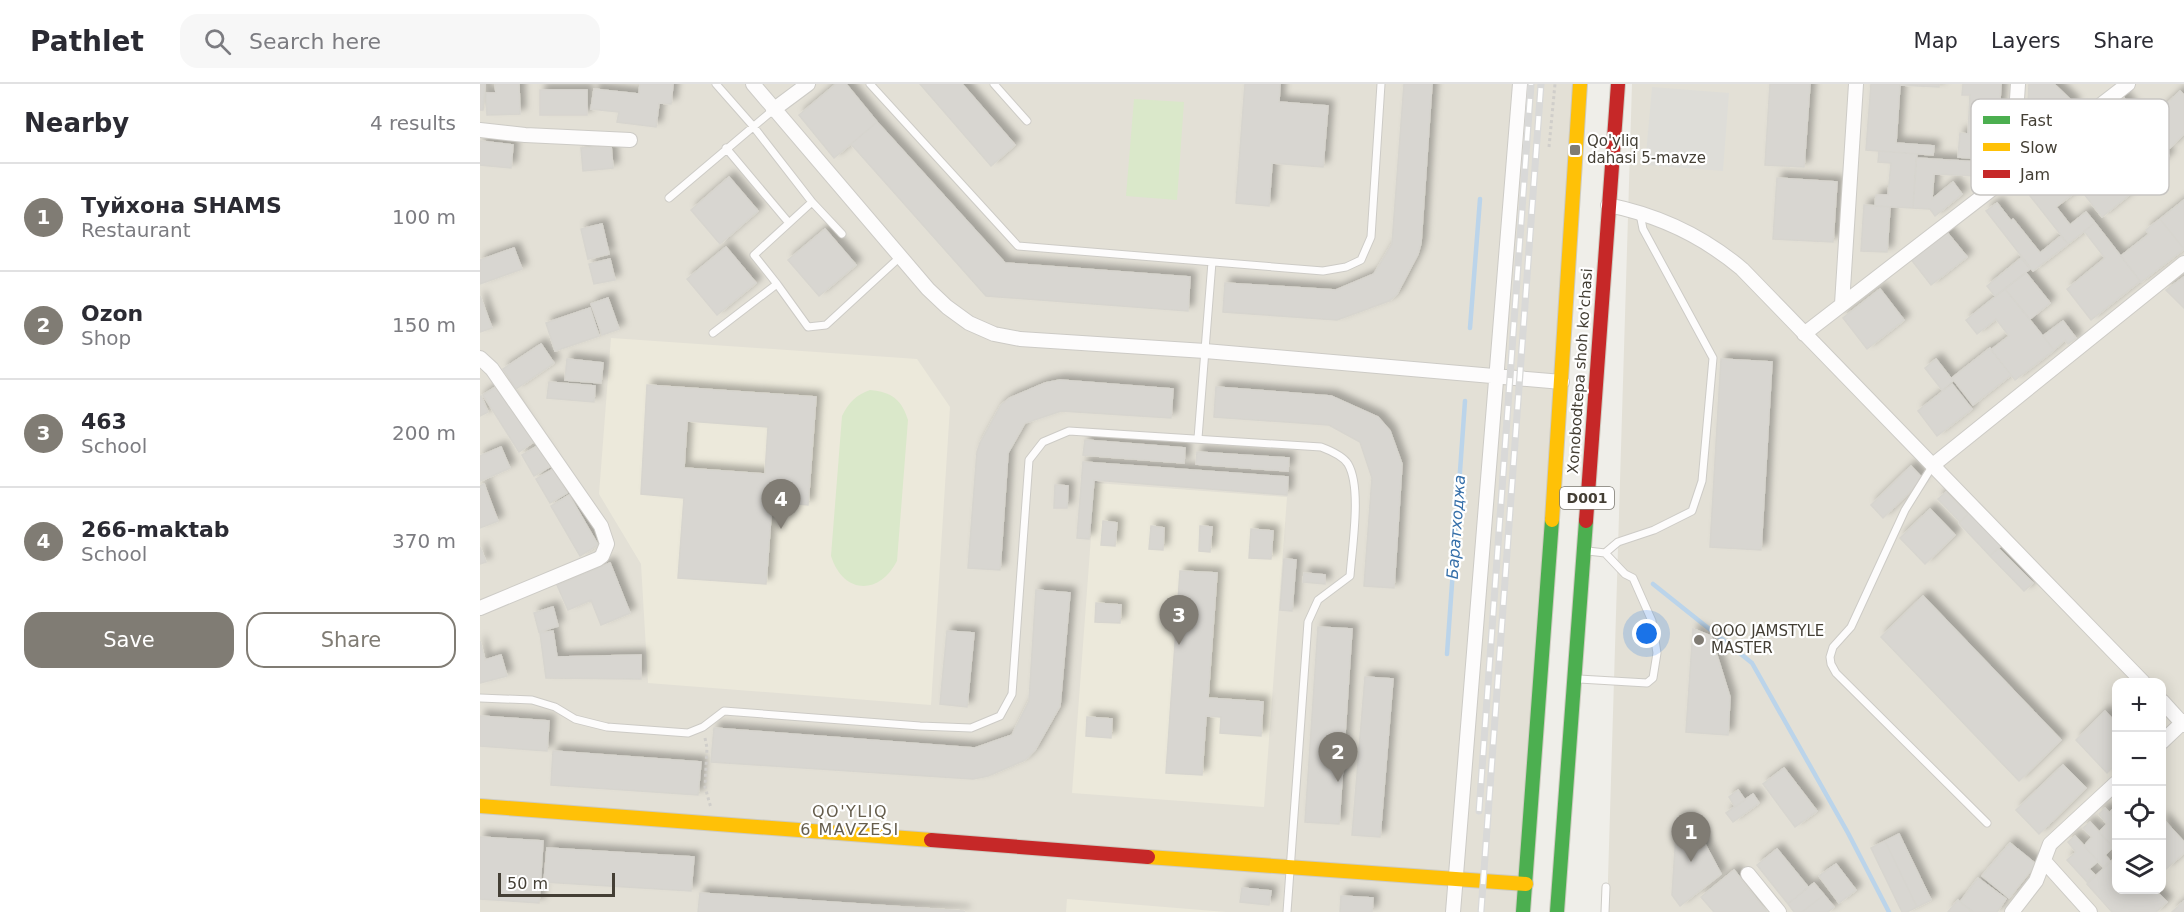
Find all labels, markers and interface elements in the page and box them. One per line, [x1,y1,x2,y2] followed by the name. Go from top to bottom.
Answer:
[180,14,600,68] search box
[30,25,144,58] text: Pathlet
[201,25,234,58] icon: search
[249,29,381,54] text: Search here
[1914,29,1958,53] text: Map
[1991,29,2060,53] text: Layers
[2093,29,2154,53] text: Share
[1971,99,2169,195] legend
[24,108,129,138] text: Nearby
[370,111,456,135] text: 4 results
[2020,111,2052,130] text: Fast
[1587,132,1706,167] place label: Qo'yliq dahasi 5-mavze
[2020,138,2057,157] text: Slow
[1568,143,1582,157] marker: Qo'yliq dahasi 5-mavze
[2019,165,2050,184] text: Jam
[81,193,282,218] text: Туйхона SHAMS
[37,205,50,229] text: 1
[392,205,456,229] text: 100 m
[81,218,191,242] text: Restaurant
[1564,268,1596,474] street label: Xonobodtepa shoh ko'chasi
[81,301,143,326] text: Ozon
[37,313,50,337] text: 2
[392,313,456,337] text: 150 m
[81,326,131,350] text: Shop
[81,409,127,434] text: 463
[37,421,50,445] text: 3
[392,421,456,445] text: 200 m
[81,434,147,458] text: School
[1443,474,1469,580] water label: Баратходжа
[762,480,800,529] pin: 4
[1560,487,1614,509] road number: D001
[81,517,230,542] text: 266-maktab
[37,529,50,553] text: 4
[392,529,456,553] text: 370 m
[81,542,147,566] text: School
[1160,596,1198,645] pin: 3
[24,612,234,668] button: Save
[246,612,456,668] button: Share
[1632,619,1661,648] your location
[1711,622,1824,657] place label: OOO JAMSTYLE MASTER
[1692,633,1706,647] marker: OOO JAMSTYLE MASTER
[2112,678,2166,894] map controls
[2112,678,2166,732] button: +
[1318,732,1358,782] pin: 2
[2112,732,2166,786] button: −
[2112,786,2166,840] button: locate
[800,802,900,839] district label: QO'YLIQ 6 MAVZESI
[1672,812,1710,862] pin: 1
[2112,840,2166,894] button: layers
[498,870,615,898] scale bar
[507,874,548,893] text: 50 m

